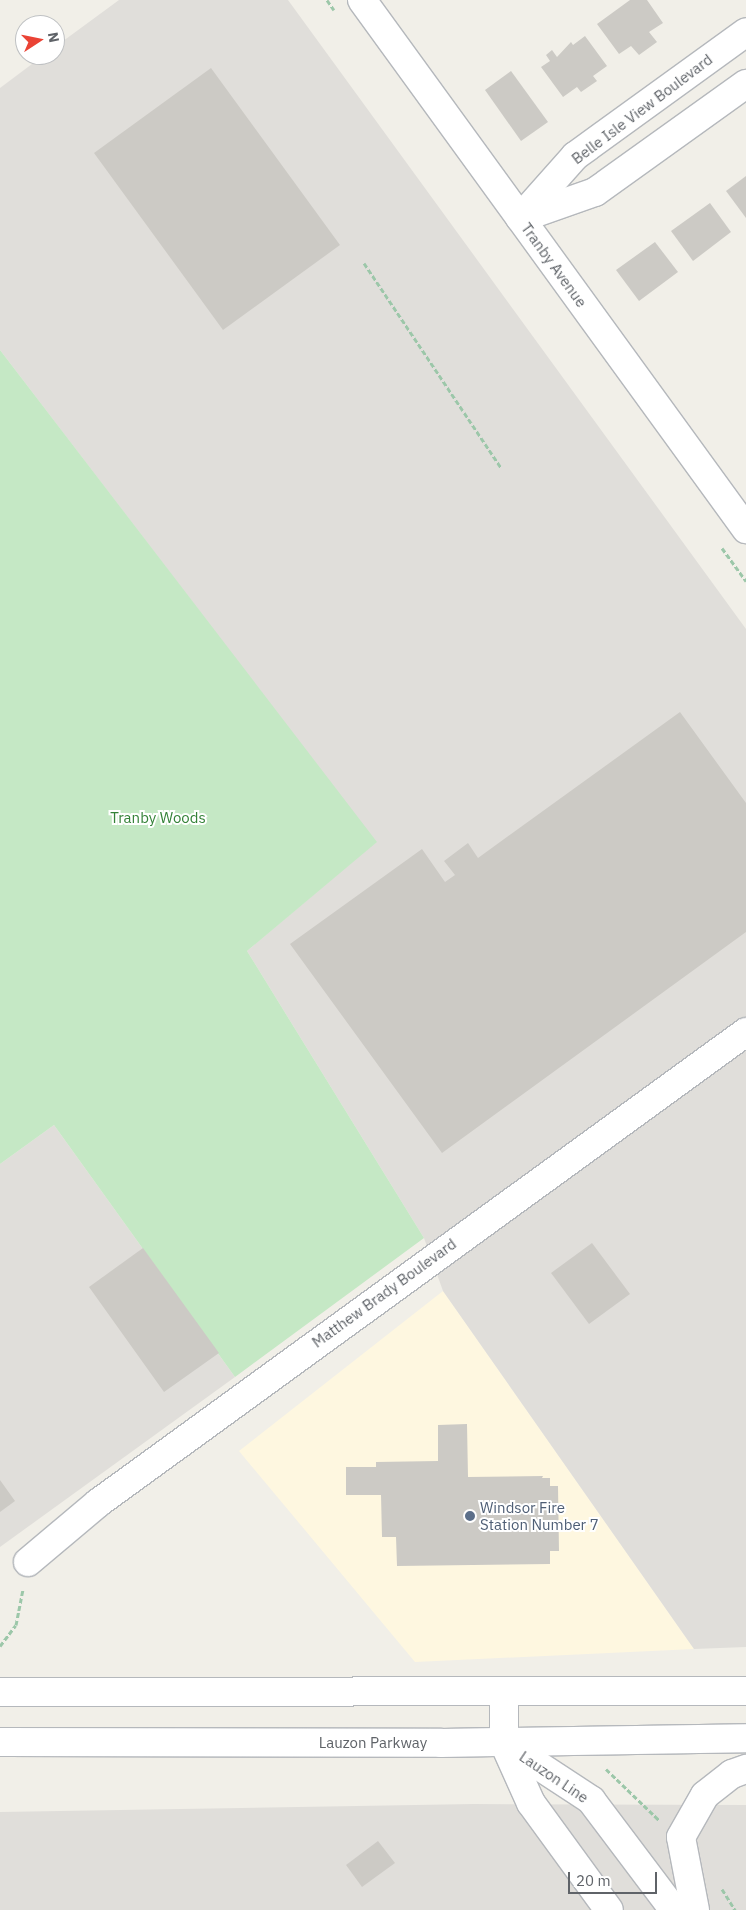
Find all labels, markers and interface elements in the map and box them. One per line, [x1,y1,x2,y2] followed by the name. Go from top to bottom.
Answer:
[15,15,65,65] north arrow
[44,31,64,44] text: N
[568,50,716,168] street label: Belle Isle View Boulevard
[517,219,591,311] street label: Tranby Avenue
[110,809,206,827] park label: Tranby Woods
[308,1235,460,1351] street label: Matthew Brady Boulevard
[480,1498,599,1533] place label: Windsor Fire Station Number 7
[464,1510,476,1522] marker: Windsor Fire Station Number 7
[319,1734,427,1752] street label: Lauzon Parkway
[516,1747,592,1807] street label: Lauzon Line
[571,1862,660,1894] scale bar
[576,1871,611,1890] text: 20 m

